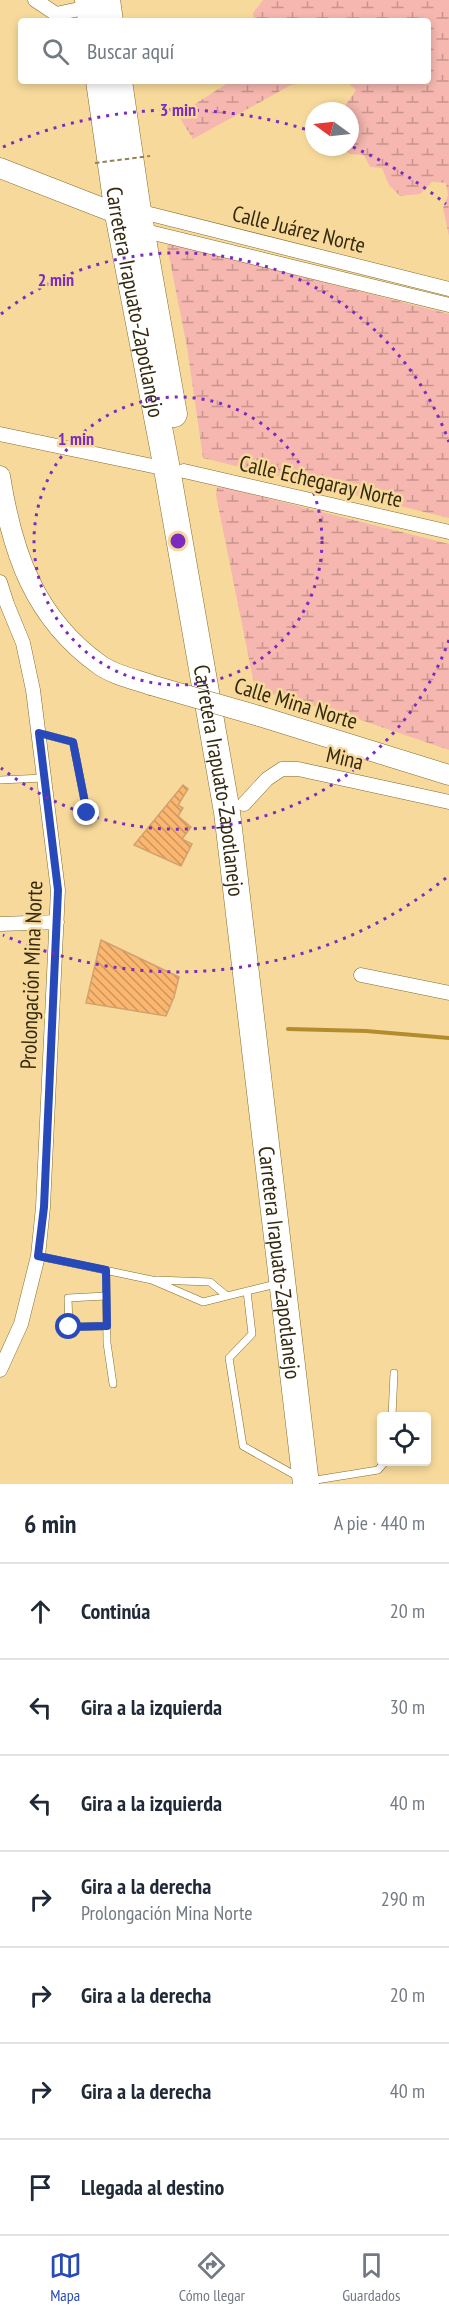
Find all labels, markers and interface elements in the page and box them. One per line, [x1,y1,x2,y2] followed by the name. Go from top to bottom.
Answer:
[18,18,431,84] search box
[39,35,72,68] icon: search
[87,37,174,65] text: Buscar aquí
[160,98,196,121] text: 3 min
[305,102,359,156] north arrow
[100,185,171,420] street label: Carretera Irapuato-Zapotlanejo
[230,199,368,259] street label: Calle Juárez Norte
[38,268,74,291] text: 2 min
[58,427,94,450] text: 1 min
[237,449,405,513] street label: Calle Echegaray Norte
[168,531,188,551] centre of rings
[187,662,251,898] street label: Carretera Irapuato-Zapotlanejo
[231,671,361,735] street label: Calle Mina Norte
[324,740,366,776] street label: Mina
[73,799,99,825] route end
[14,880,48,1070] street label: Prolongación Mina Norte
[252,1145,308,1381] street label: Carretera Irapuato-Zapotlanejo
[55,1313,81,1339] route start
[377,1412,431,1466] map controls
[377,1412,431,1466] button: locate
[24,1507,77,1540] text: 6 min
[334,1510,425,1536] text: A pie · 440 m
[24,1595,57,1628] icon: ahead
[81,1597,150,1625] text: Continúa
[390,1598,425,1624] text: 20 m
[24,1691,57,1724] icon: left
[81,1693,222,1721] text: Gira a la izquierda
[390,1694,425,1720] text: 30 m
[24,1787,57,1820] icon: left
[81,1789,222,1817] text: Gira a la izquierda
[390,1790,425,1816] text: 40 m
[81,1872,211,1900] text: Gira a la derecha
[24,1883,57,1916] icon: right
[381,1886,425,1912] text: 290 m
[81,1900,253,1926] text: Prolongación Mina Norte
[24,1979,57,2012] icon: right
[81,1981,211,2009] text: Gira a la derecha
[390,1982,425,2008] text: 20 m
[24,2075,57,2108] icon: right
[81,2077,211,2105] text: Gira a la derecha
[390,2078,425,2104] text: 40 m
[24,2171,57,2204] icon: arrive
[81,2173,224,2201] text: Llegada al destino
[49,2249,82,2305] tab: Mapa
[179,2249,245,2305] tab: Cómo llegar
[342,2249,400,2305] tab: Guardados

